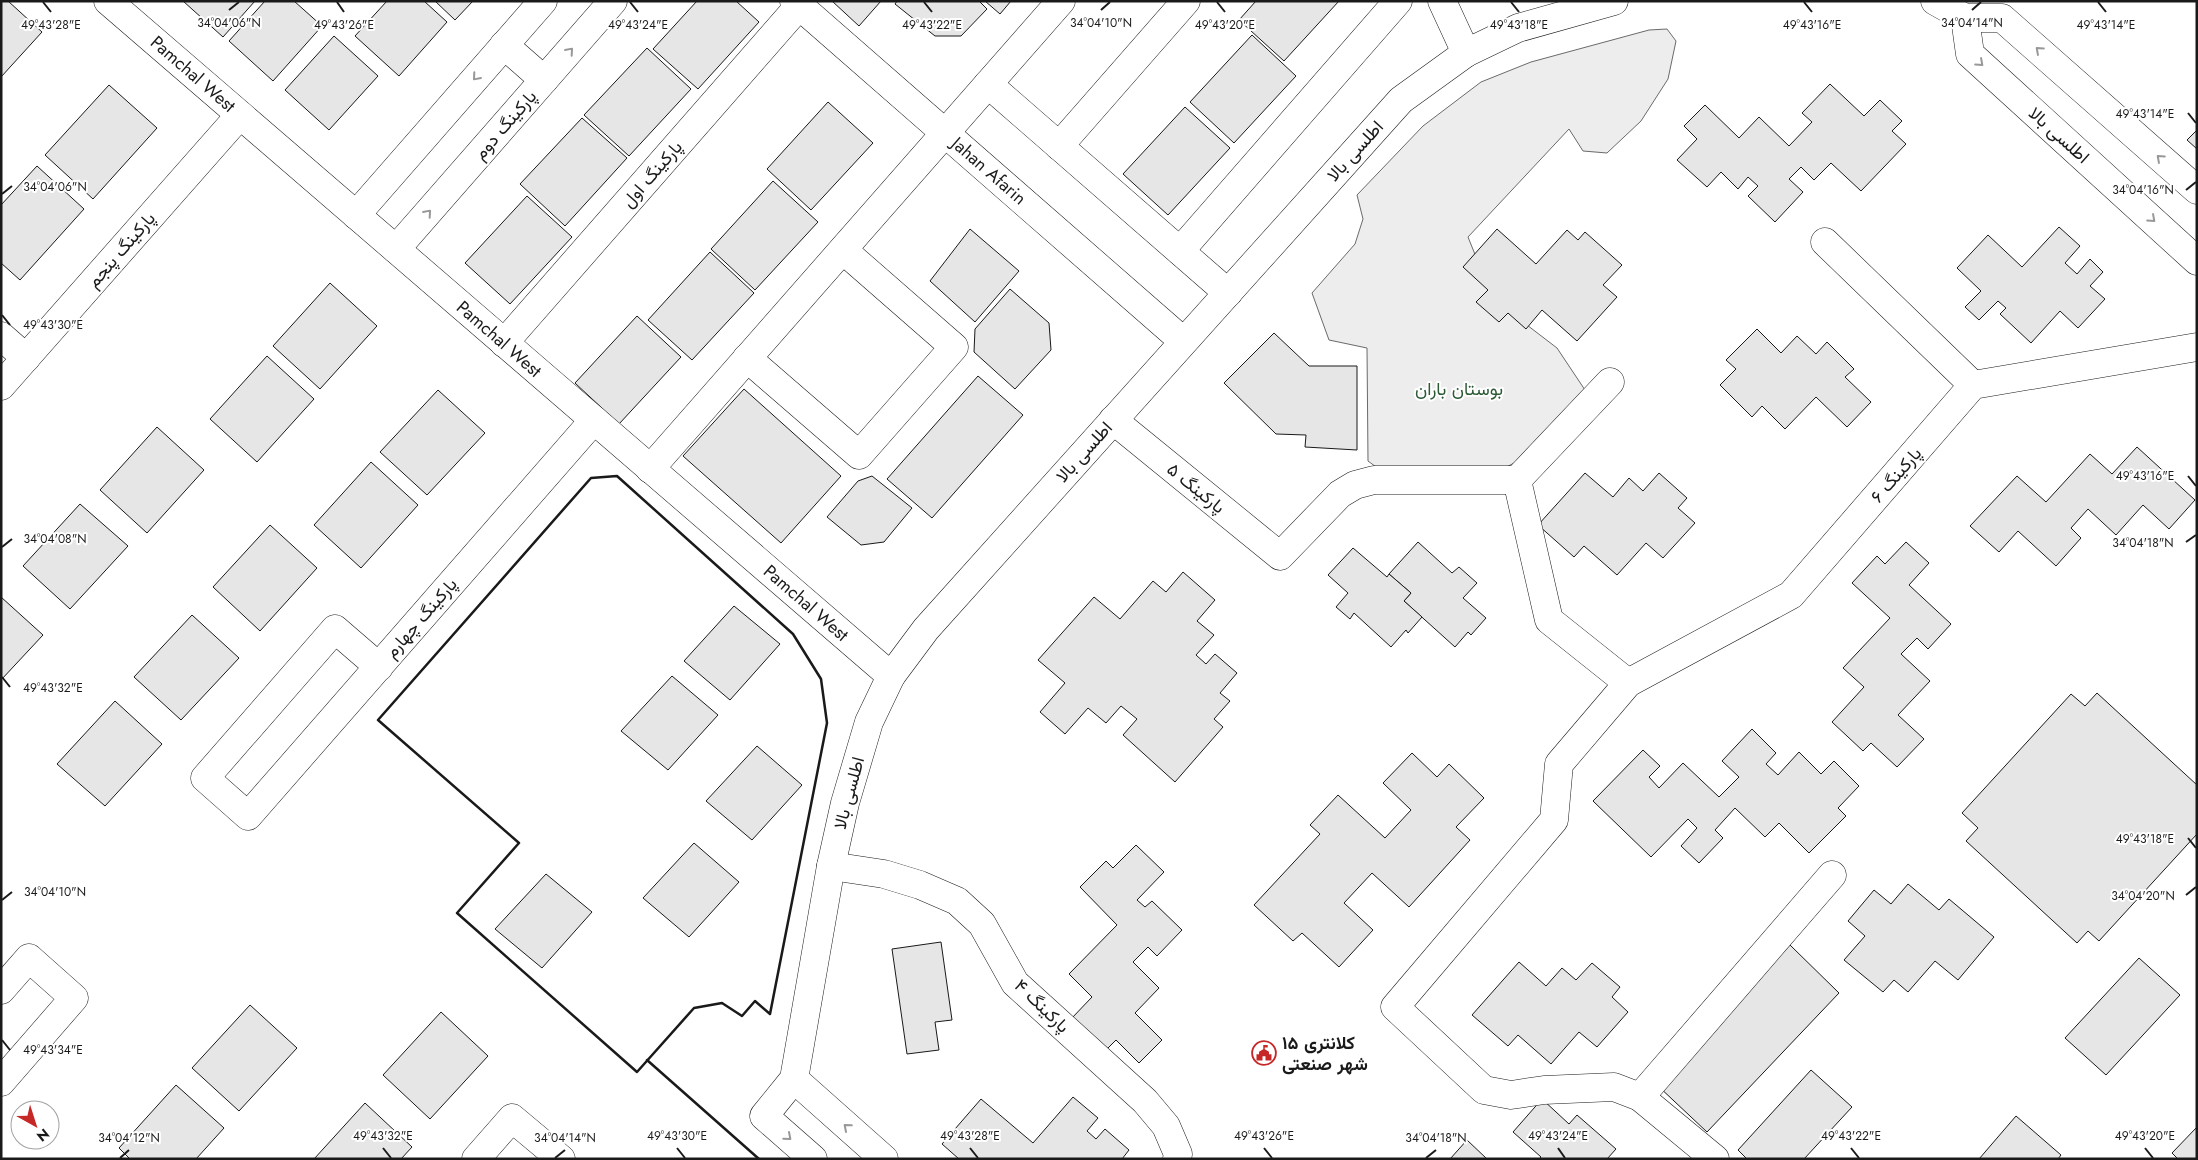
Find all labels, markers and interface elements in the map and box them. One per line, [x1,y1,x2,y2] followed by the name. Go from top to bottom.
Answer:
[197,14,261,32] text: 34°04'06"N
[1070,14,1132,32] text: 34°04'10"N
[1941,14,2003,32] text: 34°04'14"N
[21,16,81,34] text: 49°43'28"E
[314,16,374,34] text: 49°43'26"E
[608,16,668,34] text: 49°43'24"E
[902,16,962,34] text: 49°43'22"E
[1195,16,1255,34] text: 49°43'20"E
[1490,16,1548,34] text: 49°43'18"E
[1783,16,1841,34] text: 49°43'16"E
[2077,16,2135,34] text: 49°43'14"E
[145,30,242,119] street label: Pamchal West
[2035,47,2044,56] one-way arrow
[564,48,573,57] one-way arrow
[1975,57,1984,66] one-way arrow
[473,72,482,81] one-way arrow
[467,84,543,166] street label: پارکینگ دوم
[2023,101,2095,169] street label: اطلسی بالا
[2116,105,2174,123] text: 49°43'14"E
[1321,115,1389,187] street label: اطلسی بالا
[944,130,1032,211] street label: Jahan Afarin
[615,135,689,213] street label: پارکینگ اول
[2157,155,2166,164] one-way arrow
[23,178,87,196] text: 34°04'06"N
[2112,181,2174,199] text: 34°04'16"N
[81,206,161,294] street label: پارکینگ پنجم
[422,209,431,218] one-way arrow
[2146,214,2155,223] one-way arrow
[451,295,548,384] street label: Pamchal West
[23,316,83,334] text: 49°43'30"E
[1415,376,1503,402] park label: بوستان باران
[1050,416,1118,488] street label: اطلسی بالا
[1864,441,1928,509] street label: پارکینگ ۶
[1161,456,1231,520] street label: پارکینگ ۵
[2116,467,2174,485] text: 49°43'16"E
[23,530,87,548] text: 34°04'08"N
[2112,534,2174,552] text: 34°04'18"N
[758,559,855,648] street label: Pamchal West
[379,572,463,664] street label: پارکینگ چهارم
[23,679,83,697] text: 49°43'32"E
[827,754,871,832] street label: اطلسی بالا
[2116,830,2174,848] text: 49°43'18"E
[24,883,86,901] text: 34°04'10"N
[2111,887,2175,905] text: 34°04'20"N
[1008,973,1076,1039] street label: پارکینگ ۴
[1282,1030,1368,1077] place label: کلانتری ۱۵ شهر صنعتی
[1251,1040,1277,1066] public building icon: کلانتری ۱۵ شهر صنعتی
[23,1041,83,1059] text: 49°43'34"E
[10,1100,60,1150] north arrow
[844,1123,853,1132] one-way arrow
[33,1124,54,1146] text: N
[353,1127,413,1145] text: 49°43'32"E
[647,1127,707,1145] text: 49°43'30"E
[940,1127,1000,1145] text: 49°43'28"E
[1234,1127,1294,1145] text: 49°43'26"E
[1528,1127,1588,1145] text: 49°43'24"E
[1821,1127,1881,1145] text: 49°43'22"E
[2115,1127,2175,1145] text: 49°43'20"E
[98,1129,160,1147] text: 34°04'12"N
[534,1129,596,1147] text: 34°04'14"N
[1405,1129,1467,1147] text: 34°04'18"N
[783,1132,792,1141] one-way arrow

